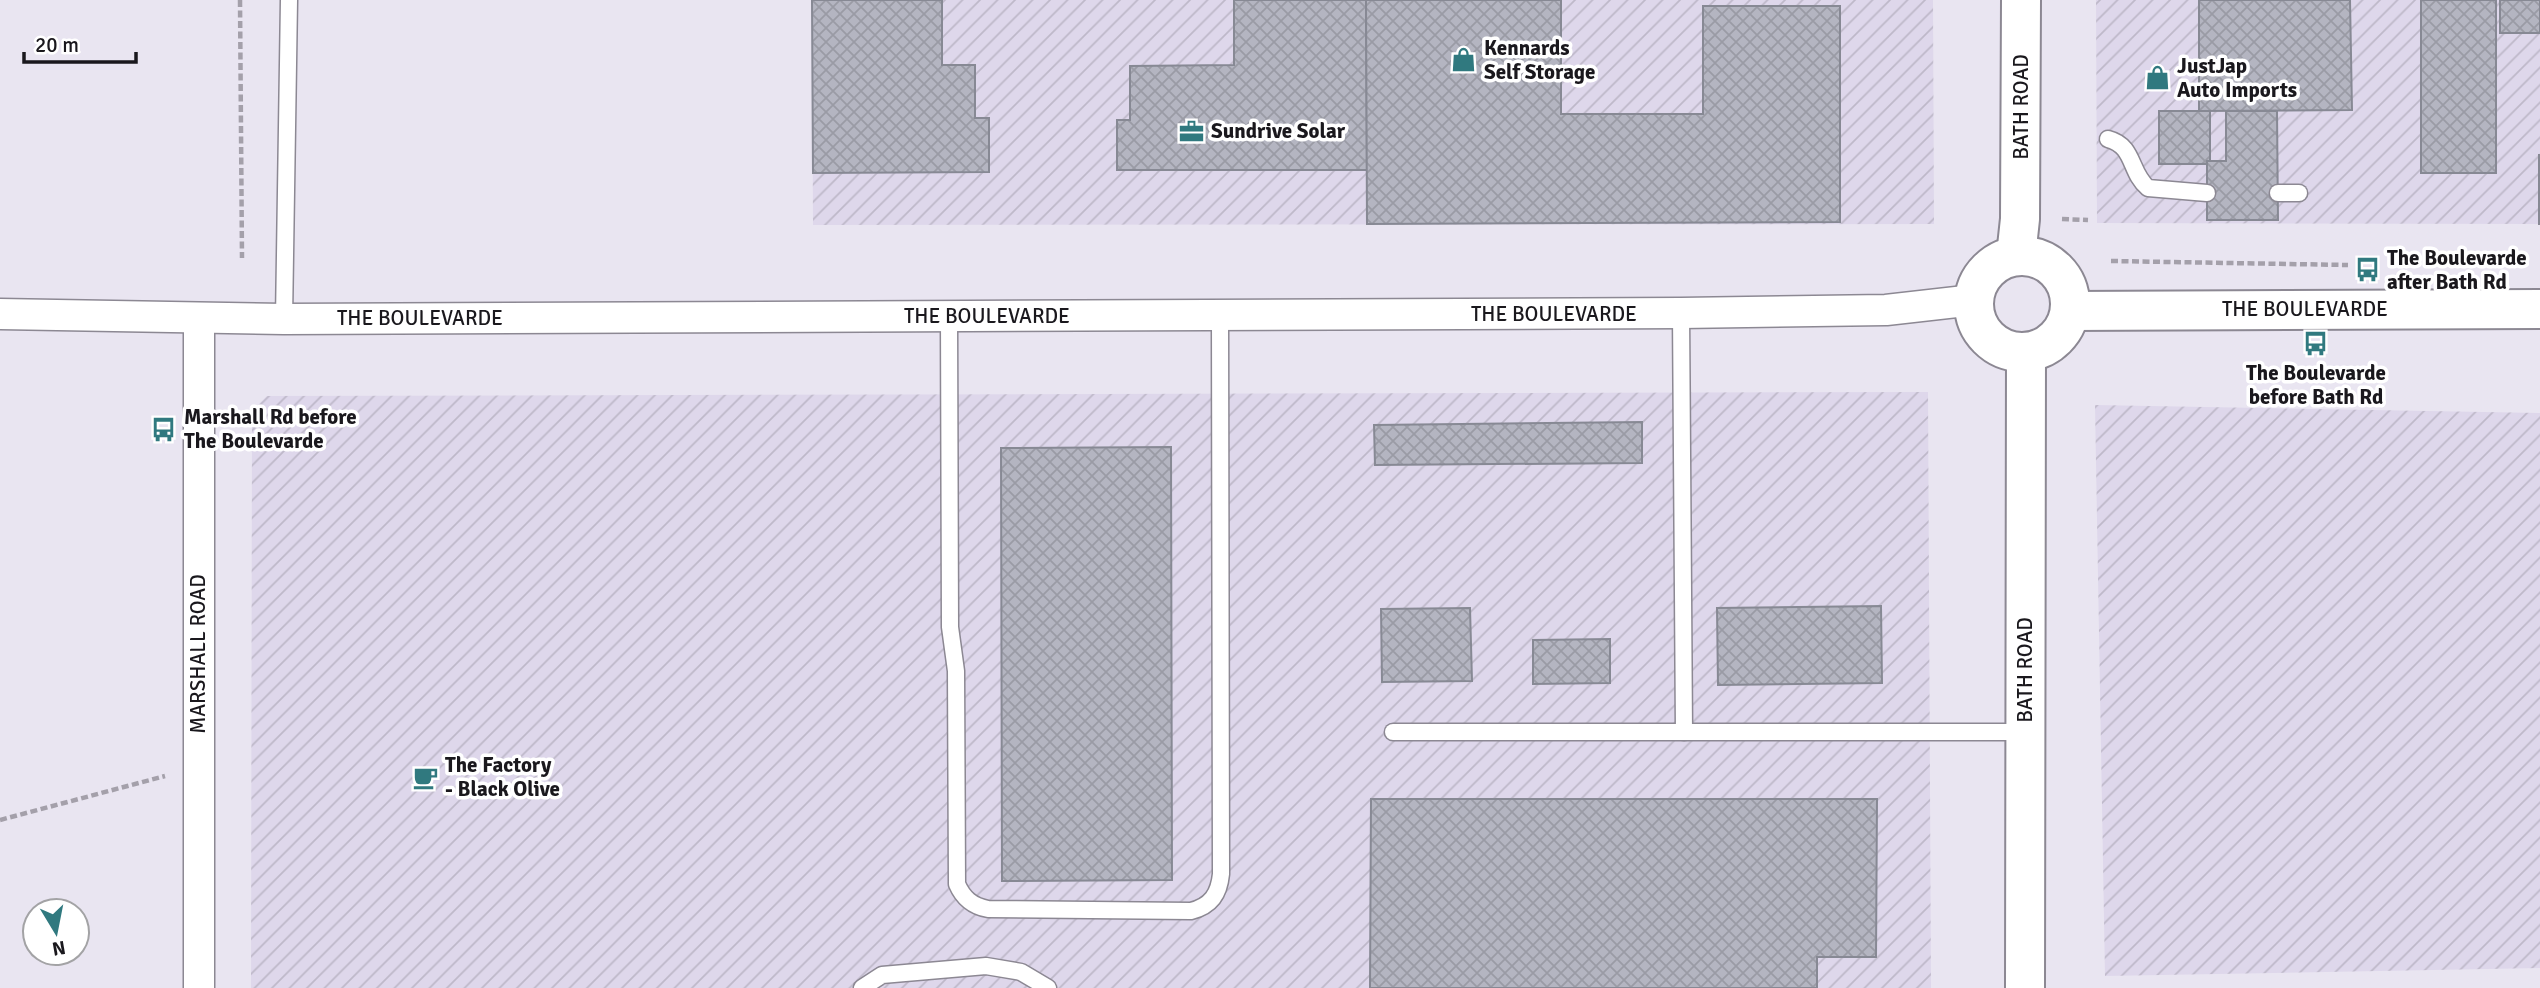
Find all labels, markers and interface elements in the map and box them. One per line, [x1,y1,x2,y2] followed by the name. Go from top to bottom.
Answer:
[24,21,136,65] scale bar
[35,32,79,58] text: 20 m
[1484,35,1596,85] place label: Kennards Self Storage
[1450,46,1478,74] shop icon: Kennards Self Storage
[2177,53,2297,103] place label: JustJap Auto Imports
[2008,54,2034,160] street label: BATH ROAD
[2143,64,2171,92] shop icon: JustJap Auto Imports
[1177,117,1205,145] office icon: Sundrive Solar
[1211,118,1346,144] place label: Sundrive Solar
[2387,245,2527,295] place label: The Boulevarde after Bath Rd
[2353,256,2381,284] bus stop icon: The Boulevarde after Bath Rd
[2222,296,2388,322] street label: THE BOULEVARDE
[1471,301,1637,327] street label: THE BOULEVARDE
[904,303,1070,329] street label: THE BOULEVARDE
[337,305,503,331] street label: THE BOULEVARDE
[2302,330,2330,358] bus stop icon: The Boulevarde before Bath Rd
[2246,360,2386,410] place label: The Boulevarde before Bath Rd
[184,404,357,454] place label: Marshall Rd before The Boulevarde
[150,415,178,443] bus stop icon: Marshall Rd before The Boulevarde
[185,574,211,734] street label: MARSHALL ROAD
[2012,617,2038,723] street label: BATH ROAD
[445,752,560,802] place label: The Factory - Black Olive
[411,763,439,791] cafe icon: The Factory - Black Olive
[21,897,91,967] north arrow
[50,935,67,961] text: N

